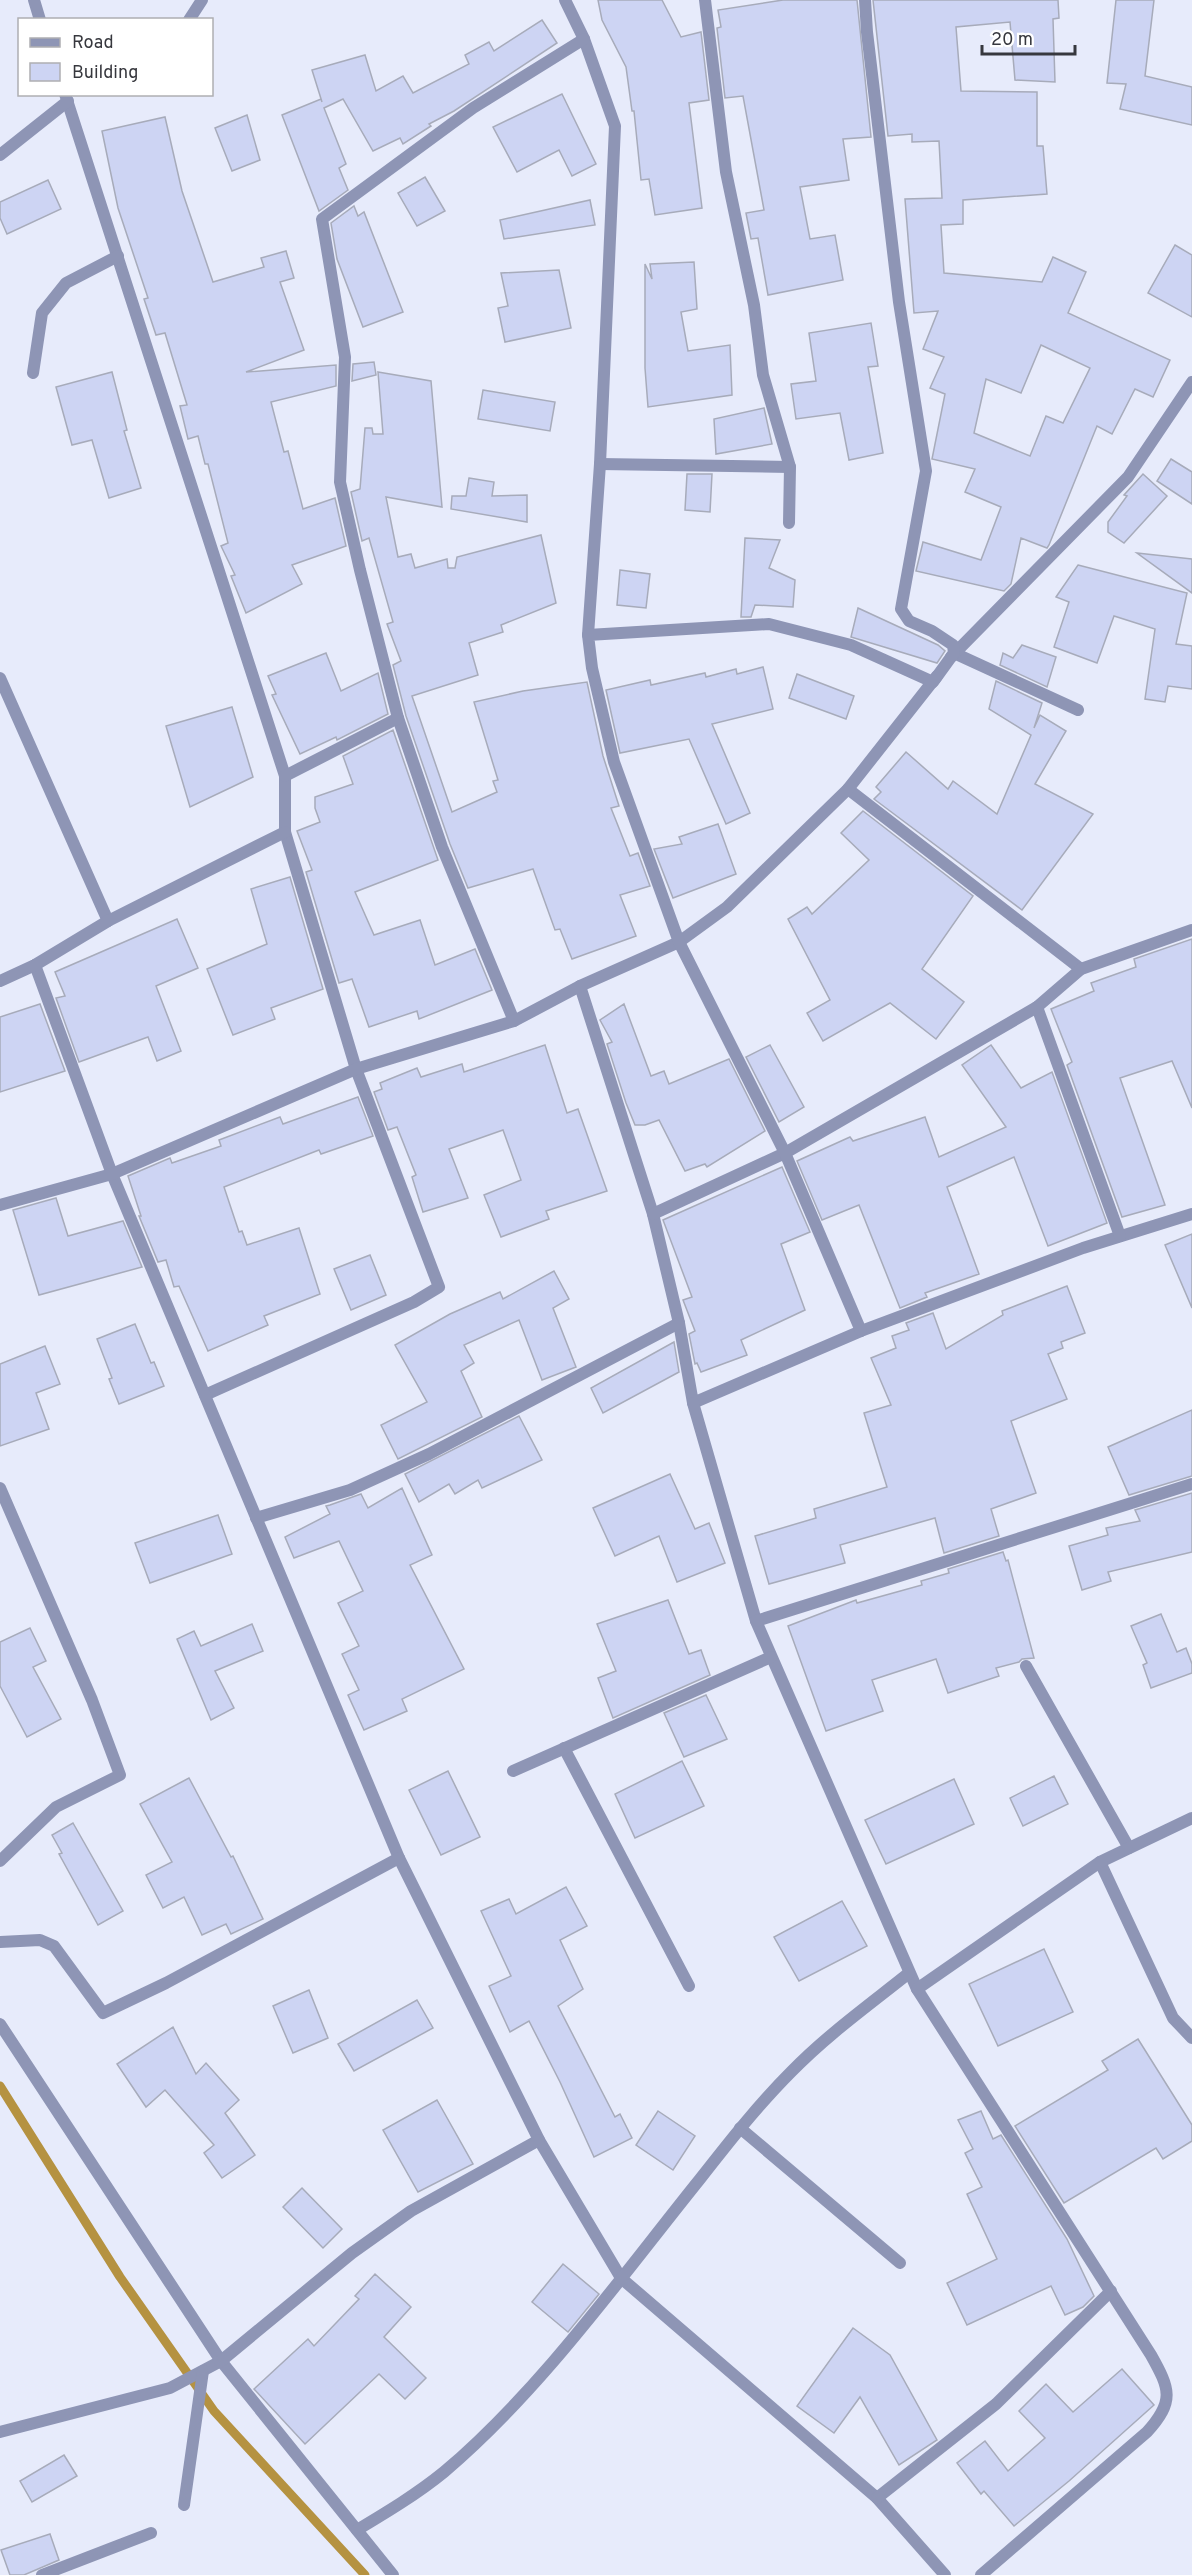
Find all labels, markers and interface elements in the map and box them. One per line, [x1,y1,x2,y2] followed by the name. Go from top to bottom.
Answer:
[18,18,213,96] legend
[982,18,1075,56] scale bar
[991,29,1033,52] text: 20 m
[72,32,114,55] text: Road
[72,62,138,85] text: Building

